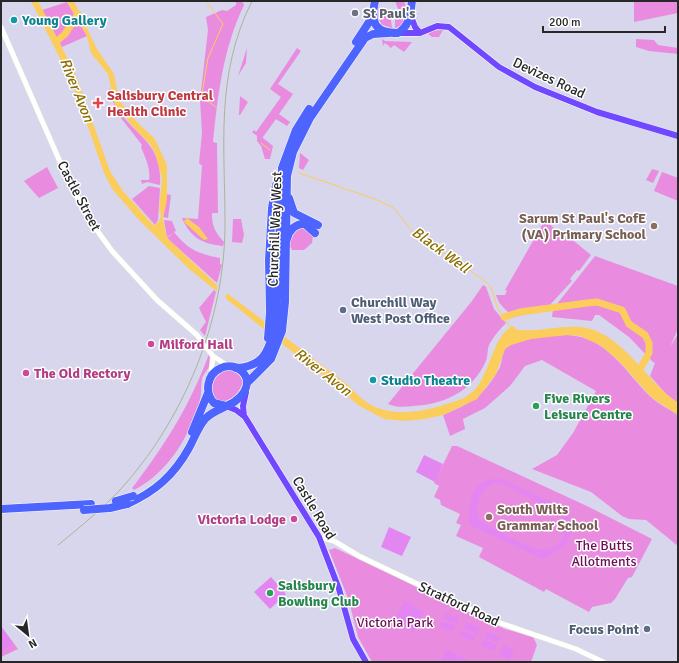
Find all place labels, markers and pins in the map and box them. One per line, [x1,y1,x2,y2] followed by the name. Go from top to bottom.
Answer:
[363,5,415,22] place label: St Paul's
[350,8,360,18] marker: St Paul's
[21,12,107,29] place label: Young Gallery
[9,15,19,25] marker: Young Gallery
[107,87,214,120] place label: Salisbury Central Health Clinic
[92,97,104,109] marker: Salisbury Central Health Clinic
[519,210,647,243] place label: Sarum St Paul's CofE (VA) Primary School
[649,221,659,231] marker: Sarum St Paul's CofE (VA) Primary School
[351,294,450,327] place label: Churchill Way West Post Office
[338,305,348,315] marker: Churchill Way West Post Office
[159,336,233,353] place label: Milford Hall
[146,339,156,349] marker: Milford Hall
[34,365,130,382] place label: The Old Rectory
[21,368,31,378] marker: The Old Rectory
[381,372,470,389] place label: Studio Theatre
[368,375,378,385] marker: Studio Theatre
[544,390,632,423] place label: Five Rivers Leisure Centre
[531,401,541,411] marker: Five Rivers Leisure Centre
[497,501,599,534] place label: South Wilts Grammar School
[197,511,286,528] place label: Victoria Lodge
[484,512,494,522] marker: South Wilts Grammar School
[289,514,299,524] marker: Victoria Lodge
[278,577,360,610] place label: Salisbury Bowling Club
[265,588,275,598] marker: Salisbury Bowling Club
[569,621,640,638] place label: Focus Point
[642,624,652,634] marker: Focus Point

